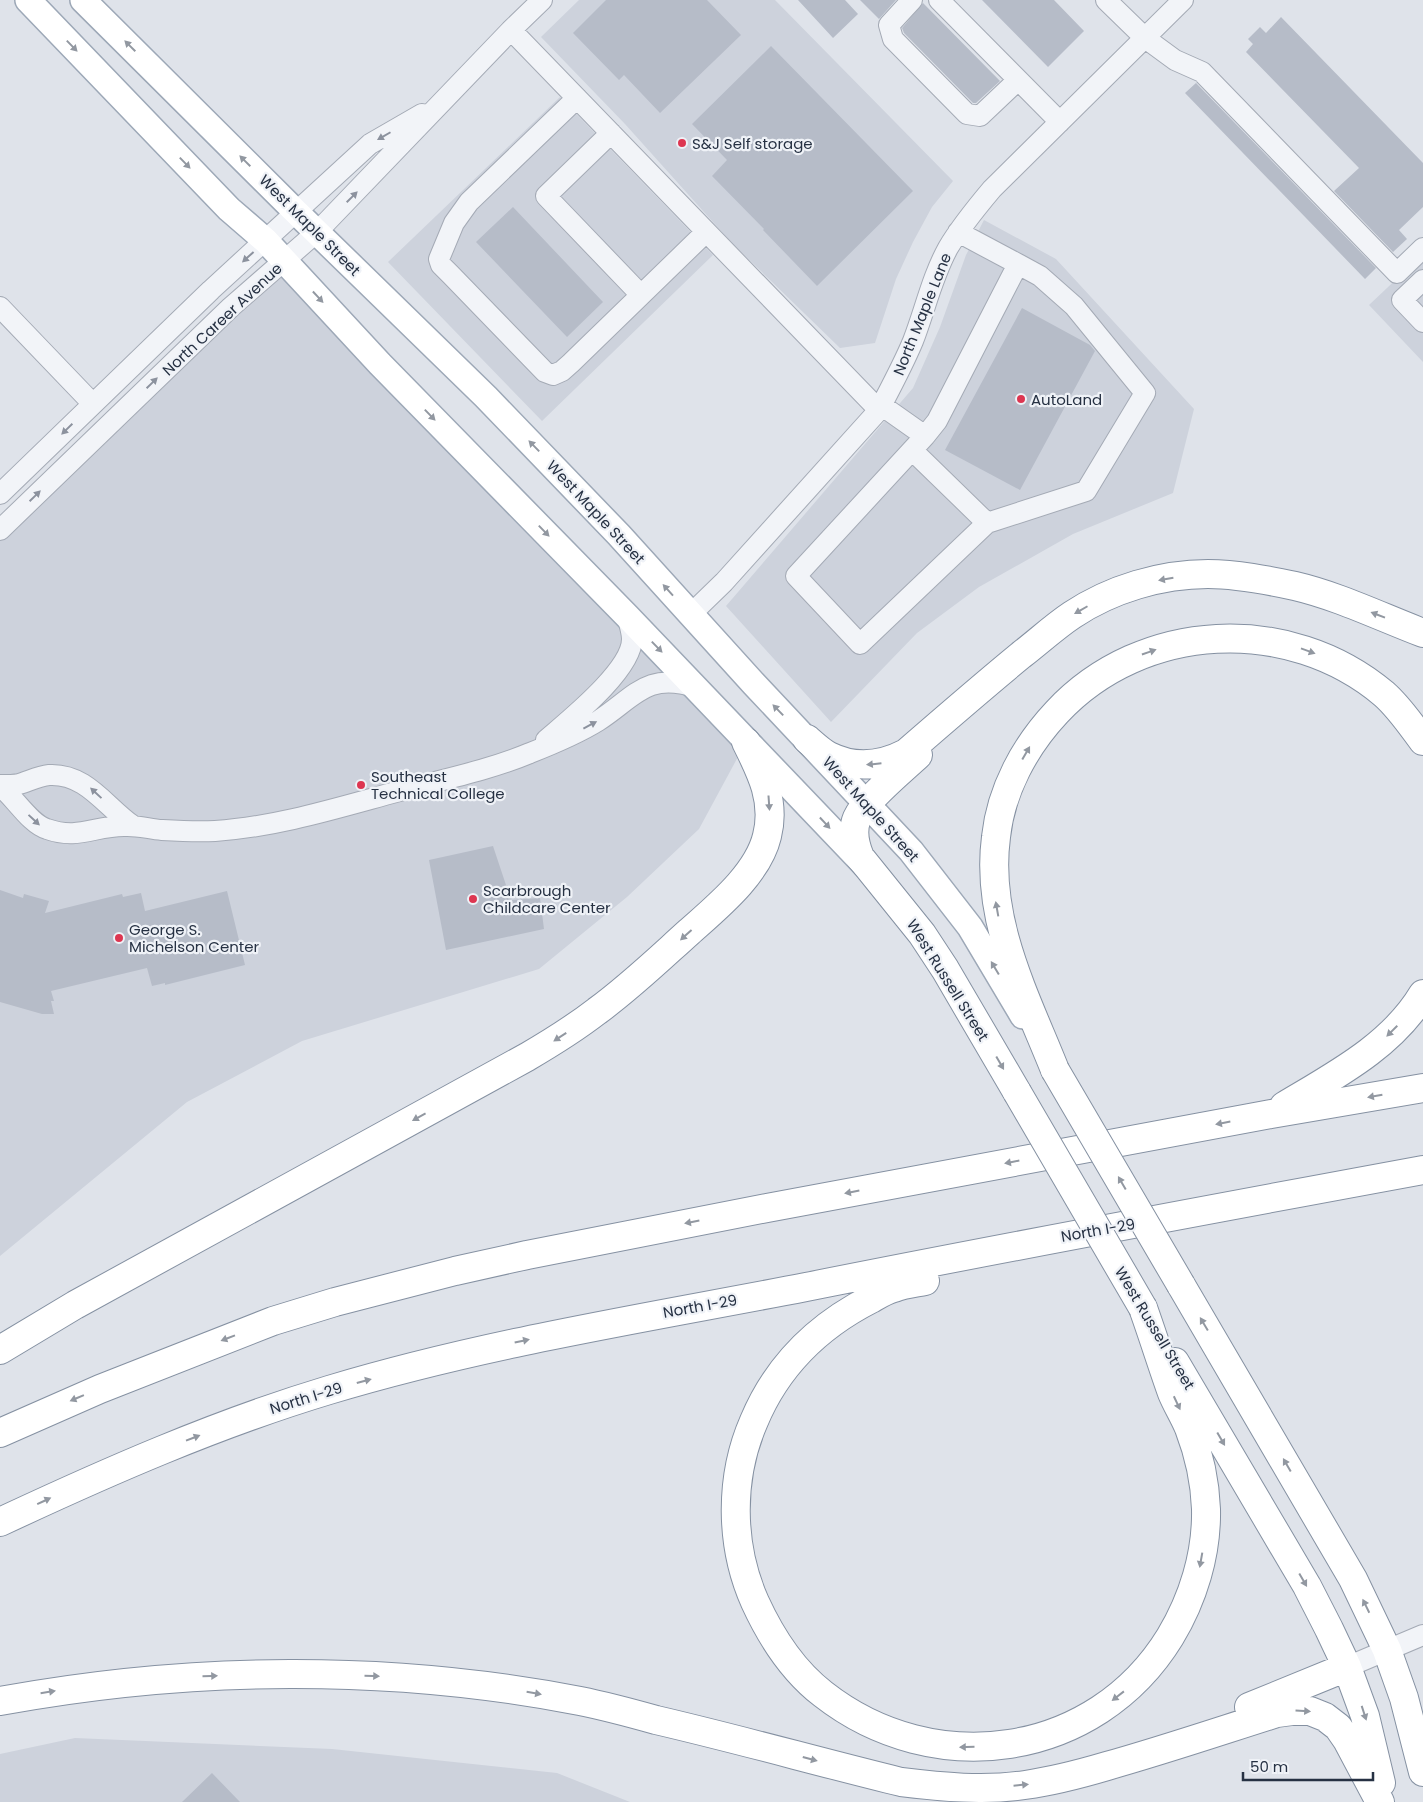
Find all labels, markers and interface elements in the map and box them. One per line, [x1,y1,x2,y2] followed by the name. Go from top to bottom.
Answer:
[66,40,78,52] one-way arrow
[124,40,136,52] one-way arrow
[377,132,390,141] one-way arrow
[692,133,813,154] place label: S&J Self storage
[676,137,688,149] marker: S&J Self storage
[239,155,251,167] one-way arrow
[179,156,191,168] one-way arrow
[255,170,365,280] street label: West Maple Street
[346,191,358,203] one-way arrow
[888,250,956,378] street label: North Maple Lane
[242,251,254,263] one-way arrow
[158,258,286,380] street label: North Career Avenue
[312,291,324,303] one-way arrow
[146,377,158,389] one-way arrow
[1031,389,1102,410] place label: AutoLand
[1015,393,1027,405] marker: AutoLand
[424,409,436,421] one-way arrow
[61,423,73,435] one-way arrow
[528,440,540,452] one-way arrow
[542,455,650,569] street label: West Maple Street
[29,490,41,502] one-way arrow
[537,525,549,537] one-way arrow
[1158,575,1174,583] one-way arrow
[662,585,674,597] one-way arrow
[1074,605,1088,614] one-way arrow
[1370,611,1385,618] one-way arrow
[651,641,663,653] one-way arrow
[1301,647,1316,655] one-way arrow
[1142,648,1157,656] one-way arrow
[772,704,784,716] one-way arrow
[583,721,597,729] one-way arrow
[1021,746,1030,759] one-way arrow
[818,752,924,866] street label: West Maple Street
[866,760,882,768] one-way arrow
[371,766,505,804] place label: Southeast Technical College
[355,779,367,791] marker: Southeast Technical College
[90,787,102,799] one-way arrow
[765,795,773,811] one-way arrow
[28,814,40,826] one-way arrow
[819,817,831,829] one-way arrow
[483,880,611,918] place label: Scarbrough Childcare Center
[467,893,479,905] marker: Scarbrough Childcare Center
[993,900,1001,916] one-way arrow
[902,915,994,1045] street label: West Russell Street
[129,919,260,957] place label: George S. Michelson Center
[680,929,693,940] one-way arrow
[113,932,125,944] marker: George S. Michelson Center
[990,961,999,974] one-way arrow
[1386,1025,1398,1037] one-way arrow
[554,1032,567,1041] one-way arrow
[996,1057,1005,1070] one-way arrow
[1367,1093,1383,1101] one-way arrow
[411,1113,426,1121] one-way arrow
[1215,1119,1231,1127] one-way arrow
[1003,1159,1019,1167] one-way arrow
[1117,1176,1126,1190] one-way arrow
[843,1188,859,1196] one-way arrow
[1059,1213,1137,1247] street label: North I-29
[684,1219,700,1227] one-way arrow
[1110,1262,1200,1394] street label: West Russell Street
[661,1289,739,1323] street label: North I-29
[1200,1318,1209,1331] one-way arrow
[221,1335,235,1343] one-way arrow
[514,1337,529,1345] one-way arrow
[357,1376,372,1384] one-way arrow
[267,1377,345,1419] street label: North I-29
[70,1395,84,1403] one-way arrow
[1173,1396,1181,1410] one-way arrow
[186,1433,201,1441] one-way arrow
[1216,1433,1225,1446] one-way arrow
[1282,1458,1291,1471] one-way arrow
[37,1497,51,1505] one-way arrow
[1196,1553,1204,1569] one-way arrow
[1298,1573,1307,1586] one-way arrow
[1362,1599,1370,1613] one-way arrow
[202,1671,218,1679] one-way arrow
[364,1672,380,1680] one-way arrow
[40,1688,56,1696] one-way arrow
[526,1689,542,1697] one-way arrow
[1111,1690,1124,1701] one-way arrow
[1360,1706,1368,1721] one-way arrow
[1295,1708,1311,1716] one-way arrow
[959,1743,975,1751] one-way arrow
[1243,1750,1373,1782] scale bar
[802,1755,817,1763] one-way arrow
[1250,1756,1288,1777] text: 50 m
[1013,1781,1029,1789] one-way arrow

